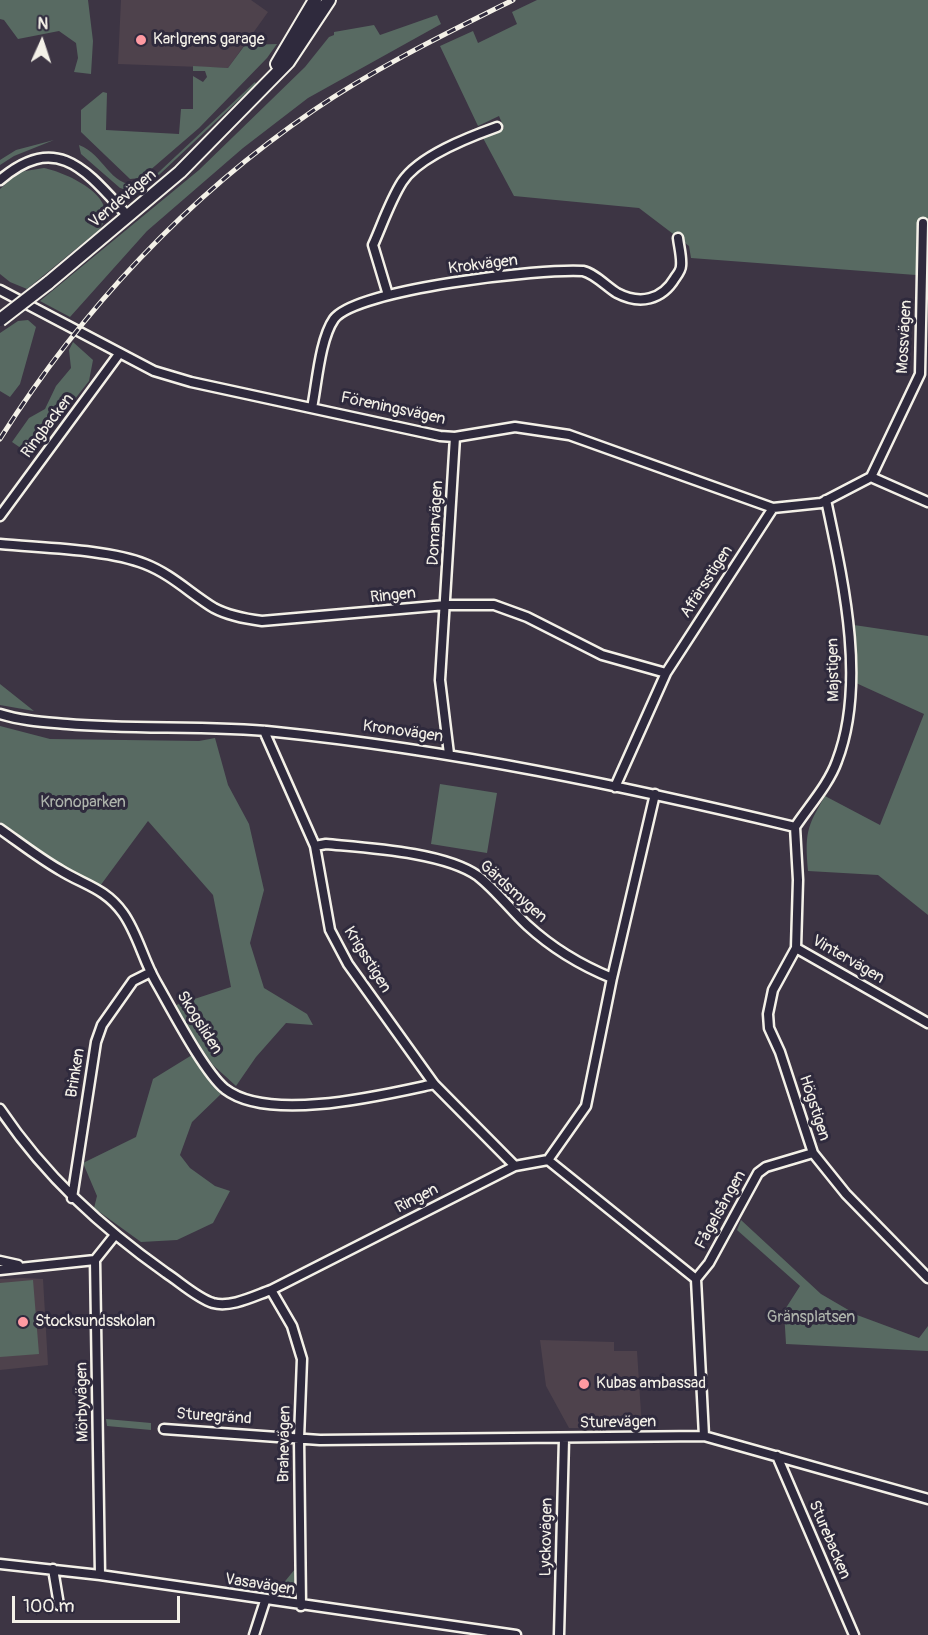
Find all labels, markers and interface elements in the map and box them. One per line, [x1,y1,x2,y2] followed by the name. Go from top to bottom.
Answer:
[12,12,72,72] north arrow
[37,14,49,34] text: N
[153,30,265,50] place label: Karlgrens garage
[134,33,148,47] marker: Karlgrens garage
[86,165,160,233] street label: Vendevägen
[447,251,519,279] street label: Krokvägen
[893,300,917,374] street label: Mossvägen
[339,389,447,429] street label: Föreningsvägen
[18,390,78,462] street label: Ringbacken
[424,480,448,566] street label: Domarvägen
[676,542,738,622] street label: Affärsstigen
[369,584,417,608] street label: Ringen
[824,638,844,702] street label: Majstigen
[362,717,444,747] street label: Kronovägen
[40,793,126,813] park label: Kronoparken
[475,857,551,927] street label: Gärdsmygen
[339,923,395,997] street label: Krigsstigen
[808,932,888,988] street label: Vintervägen
[172,988,226,1058] street label: Skogsliden
[63,1047,89,1099] street label: Brinken
[794,1073,834,1143] street label: Högstigen
[692,1167,750,1253] street label: Fågelsången
[392,1180,442,1218] street label: Ringen
[767,1308,855,1328] park label: Gränsplatsen
[35,1312,155,1332] place label: Stocksundsskolan
[16,1315,30,1329] marker: Stocksundsskolan
[73,1362,93,1442] street label: Mörbyvägen
[596,1374,706,1394] place label: Kubas ambassad
[577,1377,591,1391] marker: Kubas ambassad
[176,1405,252,1429] street label: Sturegränd
[275,1405,295,1483] street label: Brahevägen
[580,1413,656,1433] street label: Sturevägen
[537,1497,557,1577] street label: Lyckovägen
[804,1498,854,1582] street label: Sturebacken
[223,1570,297,1600] street label: Vasavägen
[15,1584,183,1622] scale bar
[23,1595,75,1618] text: 100 m

